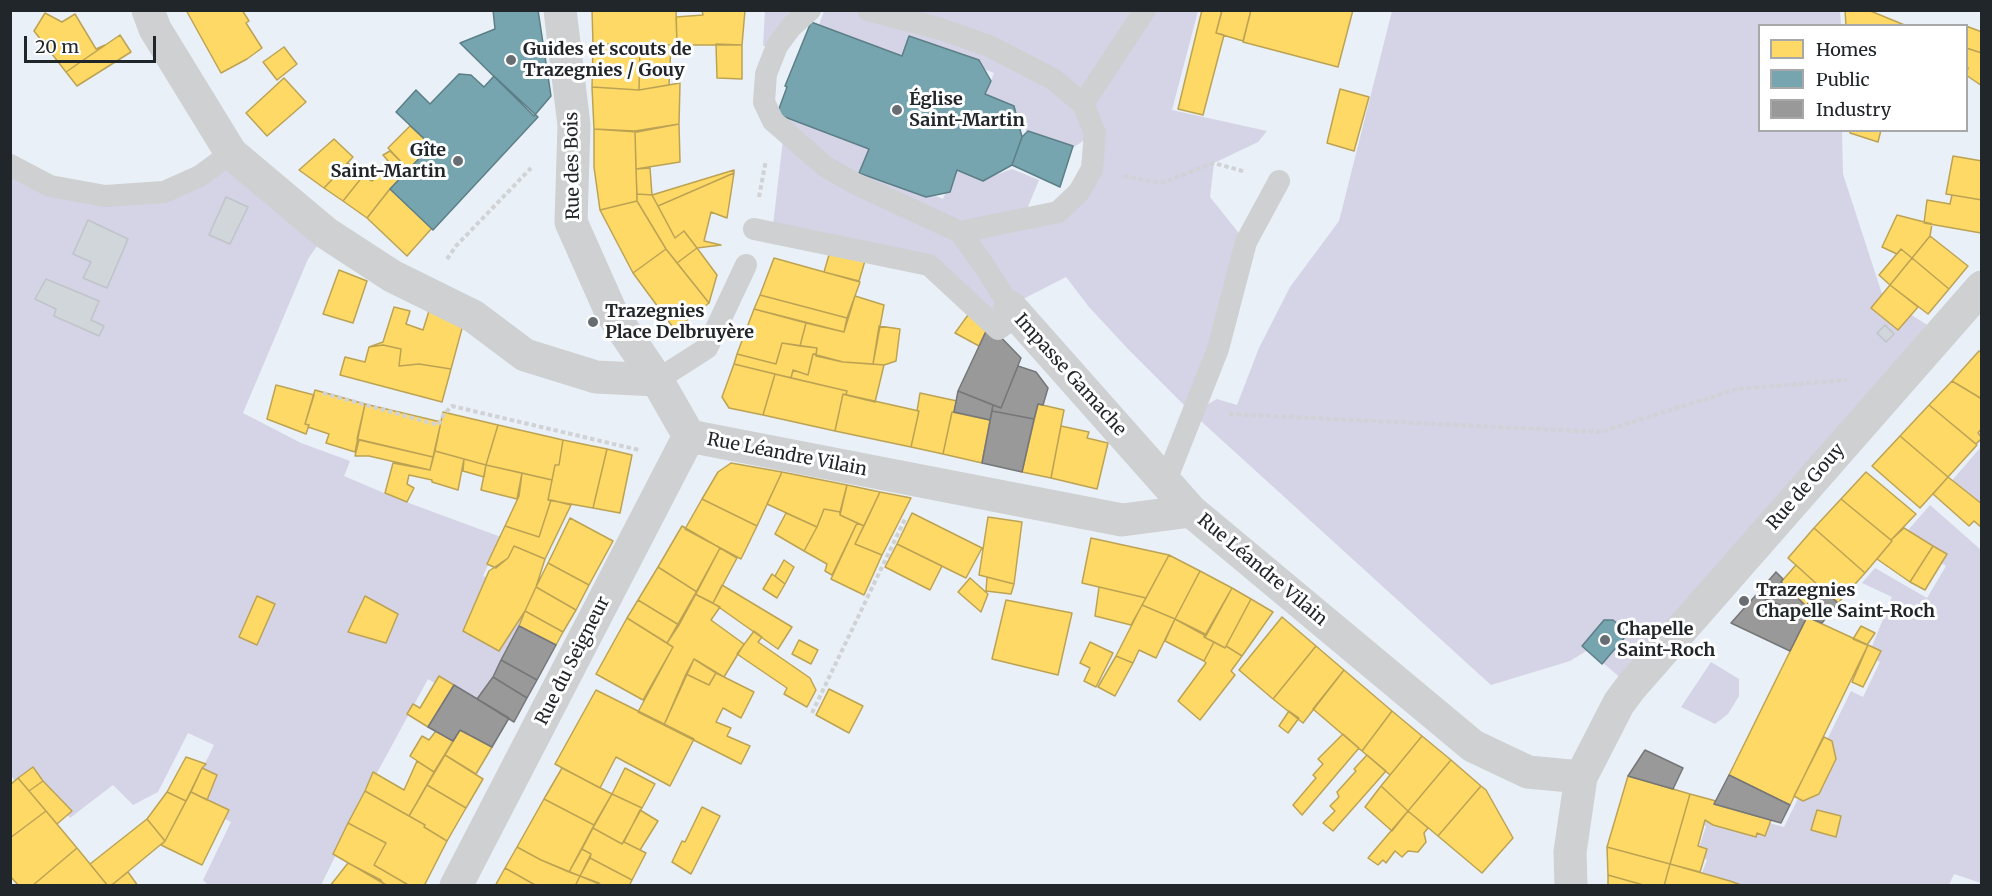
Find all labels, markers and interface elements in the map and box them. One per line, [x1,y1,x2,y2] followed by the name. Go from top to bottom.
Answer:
[27,24,159,62] scale bar
[1758,24,1968,132] legend
[35,35,79,58] text: 20 m
[1816,38,1877,61] text: Homes
[523,39,692,82] place label: Guides et scouts de Trazegnies / Gouy
[504,53,518,67] marker: Guides et scouts de Trazegnies / Gouy
[1816,68,1870,91] text: Public
[909,89,1025,132] place label: Église Saint-Martin
[1816,98,1891,121] text: Industry
[890,103,904,117] marker: Église Saint-Martin
[561,112,585,220] street label: Rue des Bois
[330,140,446,182] place label: Gîte Saint-Martin
[451,154,465,168] marker: Gîte Saint-Martin
[605,301,754,344] place label: Trazegnies Place Delbruyère
[1010,310,1130,440] street label: Impasse Gamache
[586,315,600,329] marker: Trazegnies Place Delbruyère
[705,429,869,481] street label: Rue Léandre Vilain
[1763,439,1849,535] street label: Rue de Gouy
[1193,510,1331,630] street label: Rue Léandre Vilain
[1756,580,1935,622] place label: Trazegnies Chapelle Saint-Roch
[531,593,615,729] street label: Rue du Seigneur
[1737,594,1751,608] marker: Trazegnies Chapelle Saint-Roch
[1617,619,1715,662] place label: Chapelle Saint-Roch
[1598,633,1612,647] marker: Chapelle Saint-Roch

